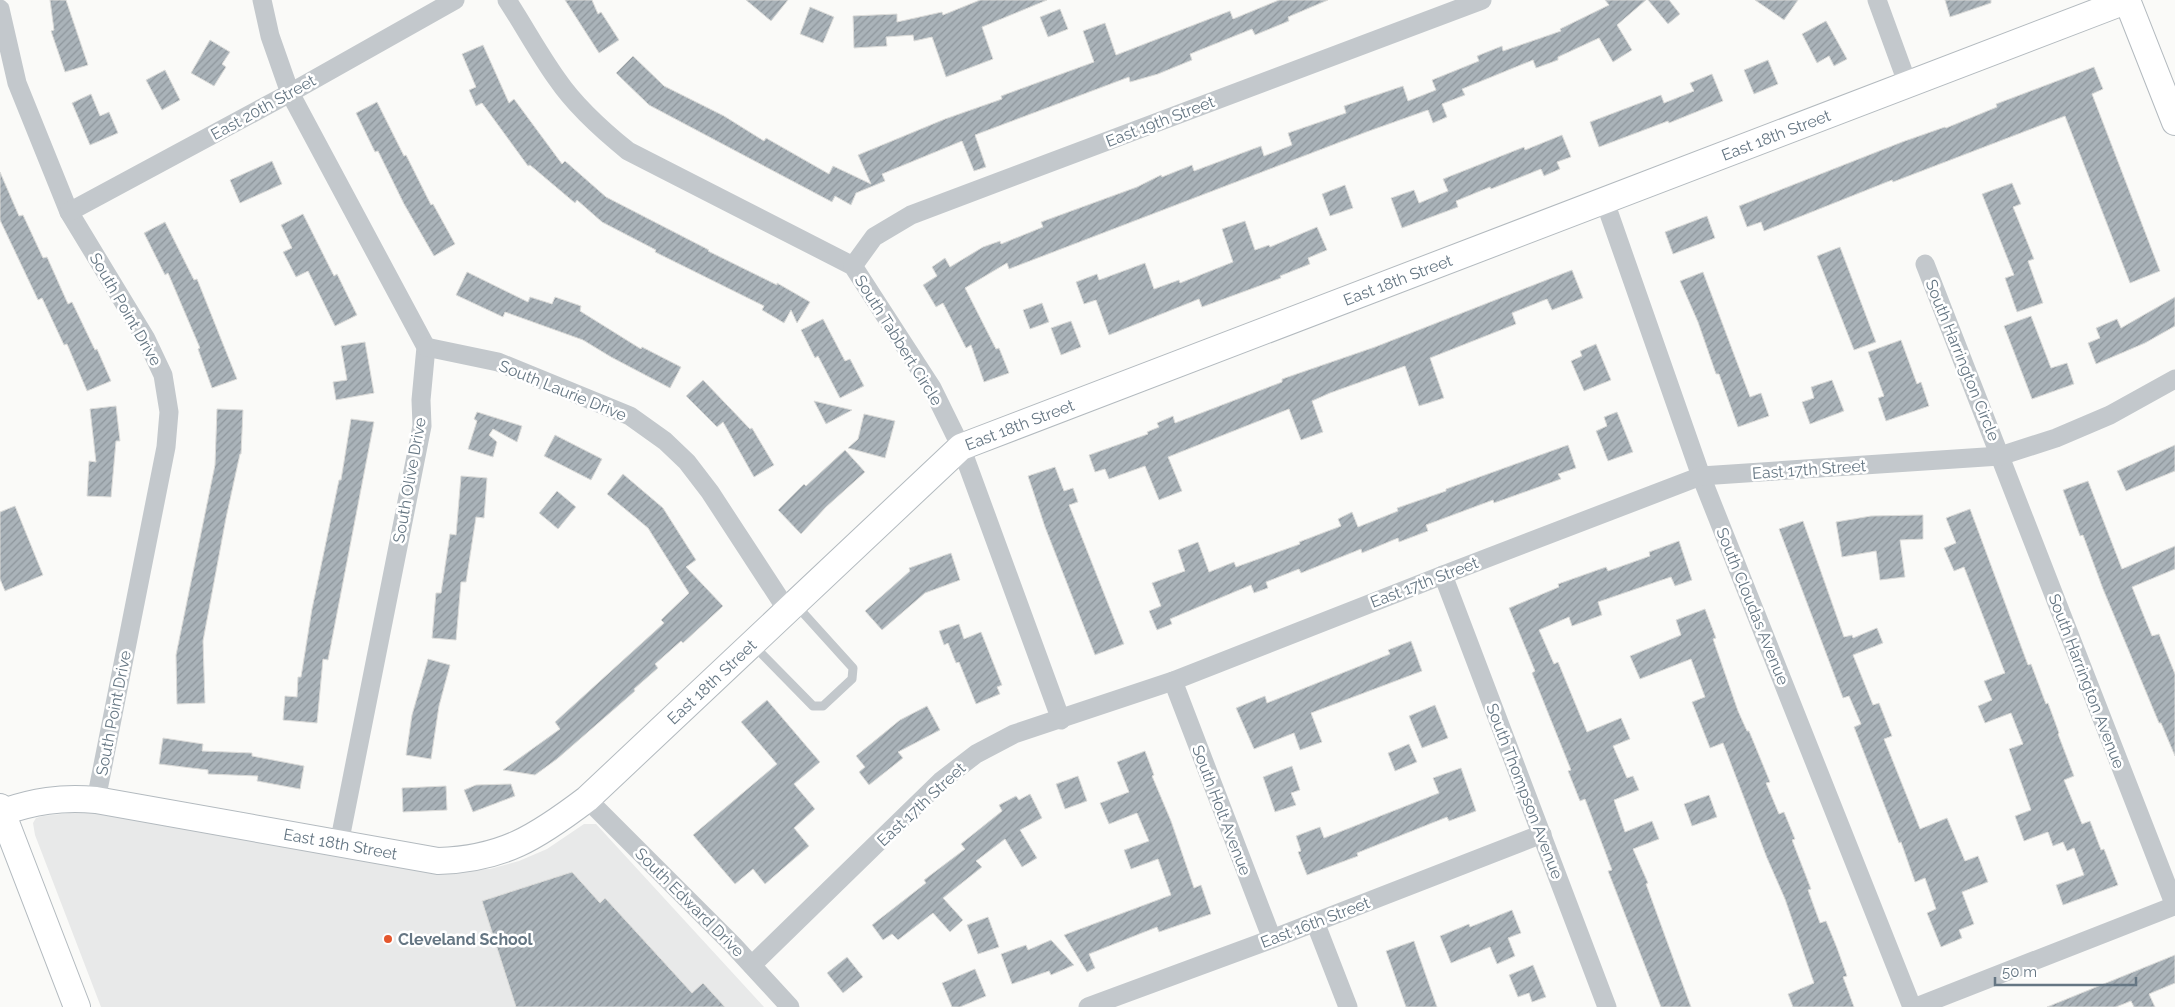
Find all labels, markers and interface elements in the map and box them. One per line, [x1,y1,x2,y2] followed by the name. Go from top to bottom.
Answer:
[208,70,320,144] street label: East 20th Street
[1103,92,1218,151] street label: East 19th Street
[1719,106,1834,165] street label: East 18th Street
[86,249,166,369] street label: South Point Drive
[1341,251,1456,310] street label: East 18th Street
[851,271,946,409] street label: South Tabbert Circle
[1921,277,2004,444] street label: South Harrington Circle
[496,356,629,425] street label: South Laurie Drive
[962,395,1077,455] street label: East 18th Street
[389,416,430,544] street label: South Olive Drive
[1751,456,1867,483] street label: East 17th Street
[1712,525,1793,688] street label: South Cloudas Avenue
[1368,553,1481,612] street label: East 17th Street
[2044,591,2129,771] street label: South Harrington Avenue
[664,635,761,728] street label: East 18th Street
[92,649,135,777] street label: South Point Drive
[1482,701,1567,882] street label: South Thompson Avenue
[1188,742,1255,878] street label: South Holt Avenue
[873,758,970,850] street label: East 17th Street
[282,825,399,864] street label: East 18th Street
[631,844,748,961] street label: South Edward Drive
[1258,893,1373,952] street label: East 16th Street
[398,930,533,949] place label: Cleveland School
[382,933,394,945] marker: Cleveland School
[1995,954,2136,986] scale bar
[2002,963,2037,981] text: 50 m

